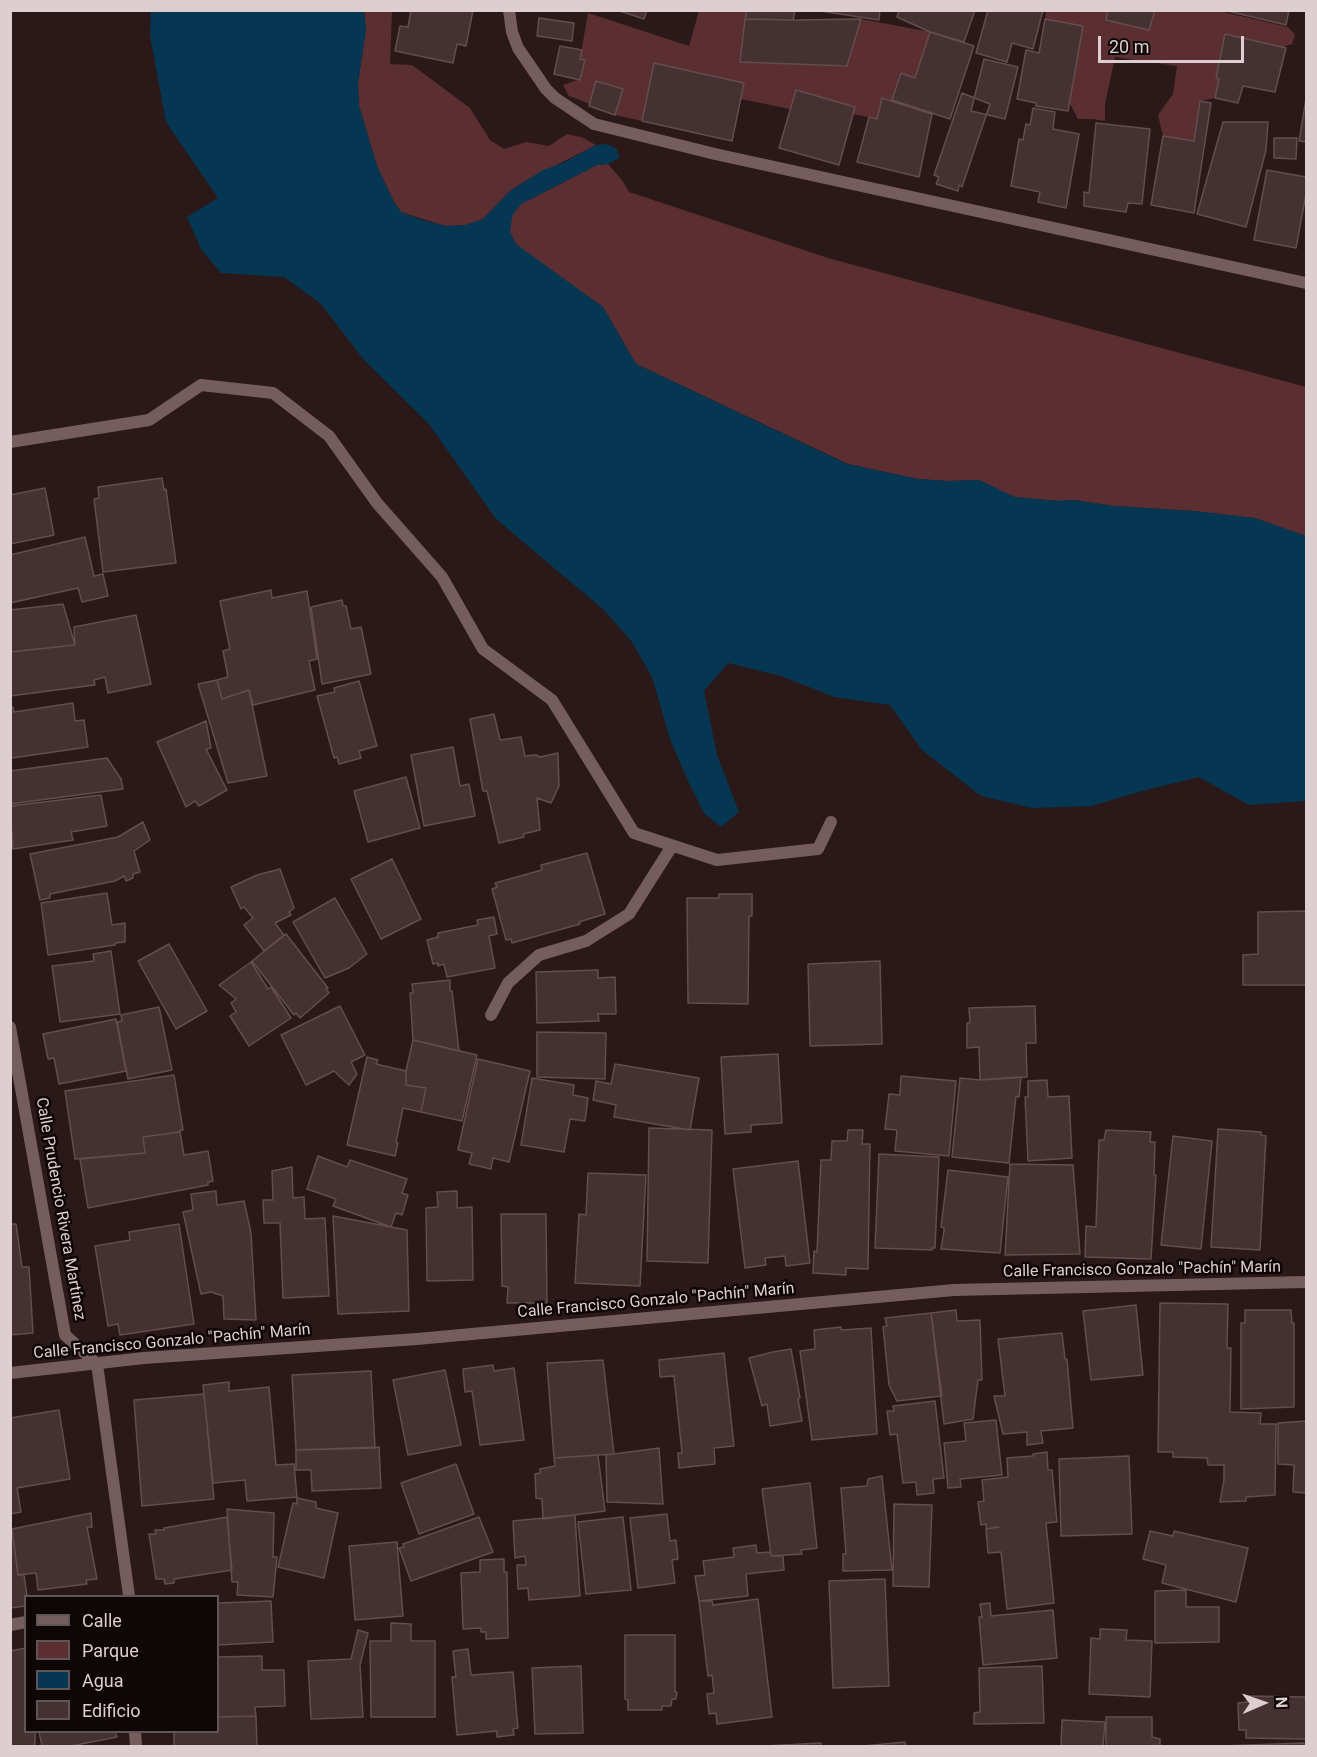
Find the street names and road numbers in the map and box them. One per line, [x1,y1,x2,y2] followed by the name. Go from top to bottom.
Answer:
[31,1096,89,1322] street label: Calle Prudencio Rivera Martínez
[1003,1258,1281,1282] street label: Calle Francisco Gonzalo "Pachín" Marín
[517,1279,795,1323] street label: Calle Francisco Gonzalo "Pachín" Marín
[33,1320,311,1364] street label: Calle Francisco Gonzalo "Pachín" Marín

